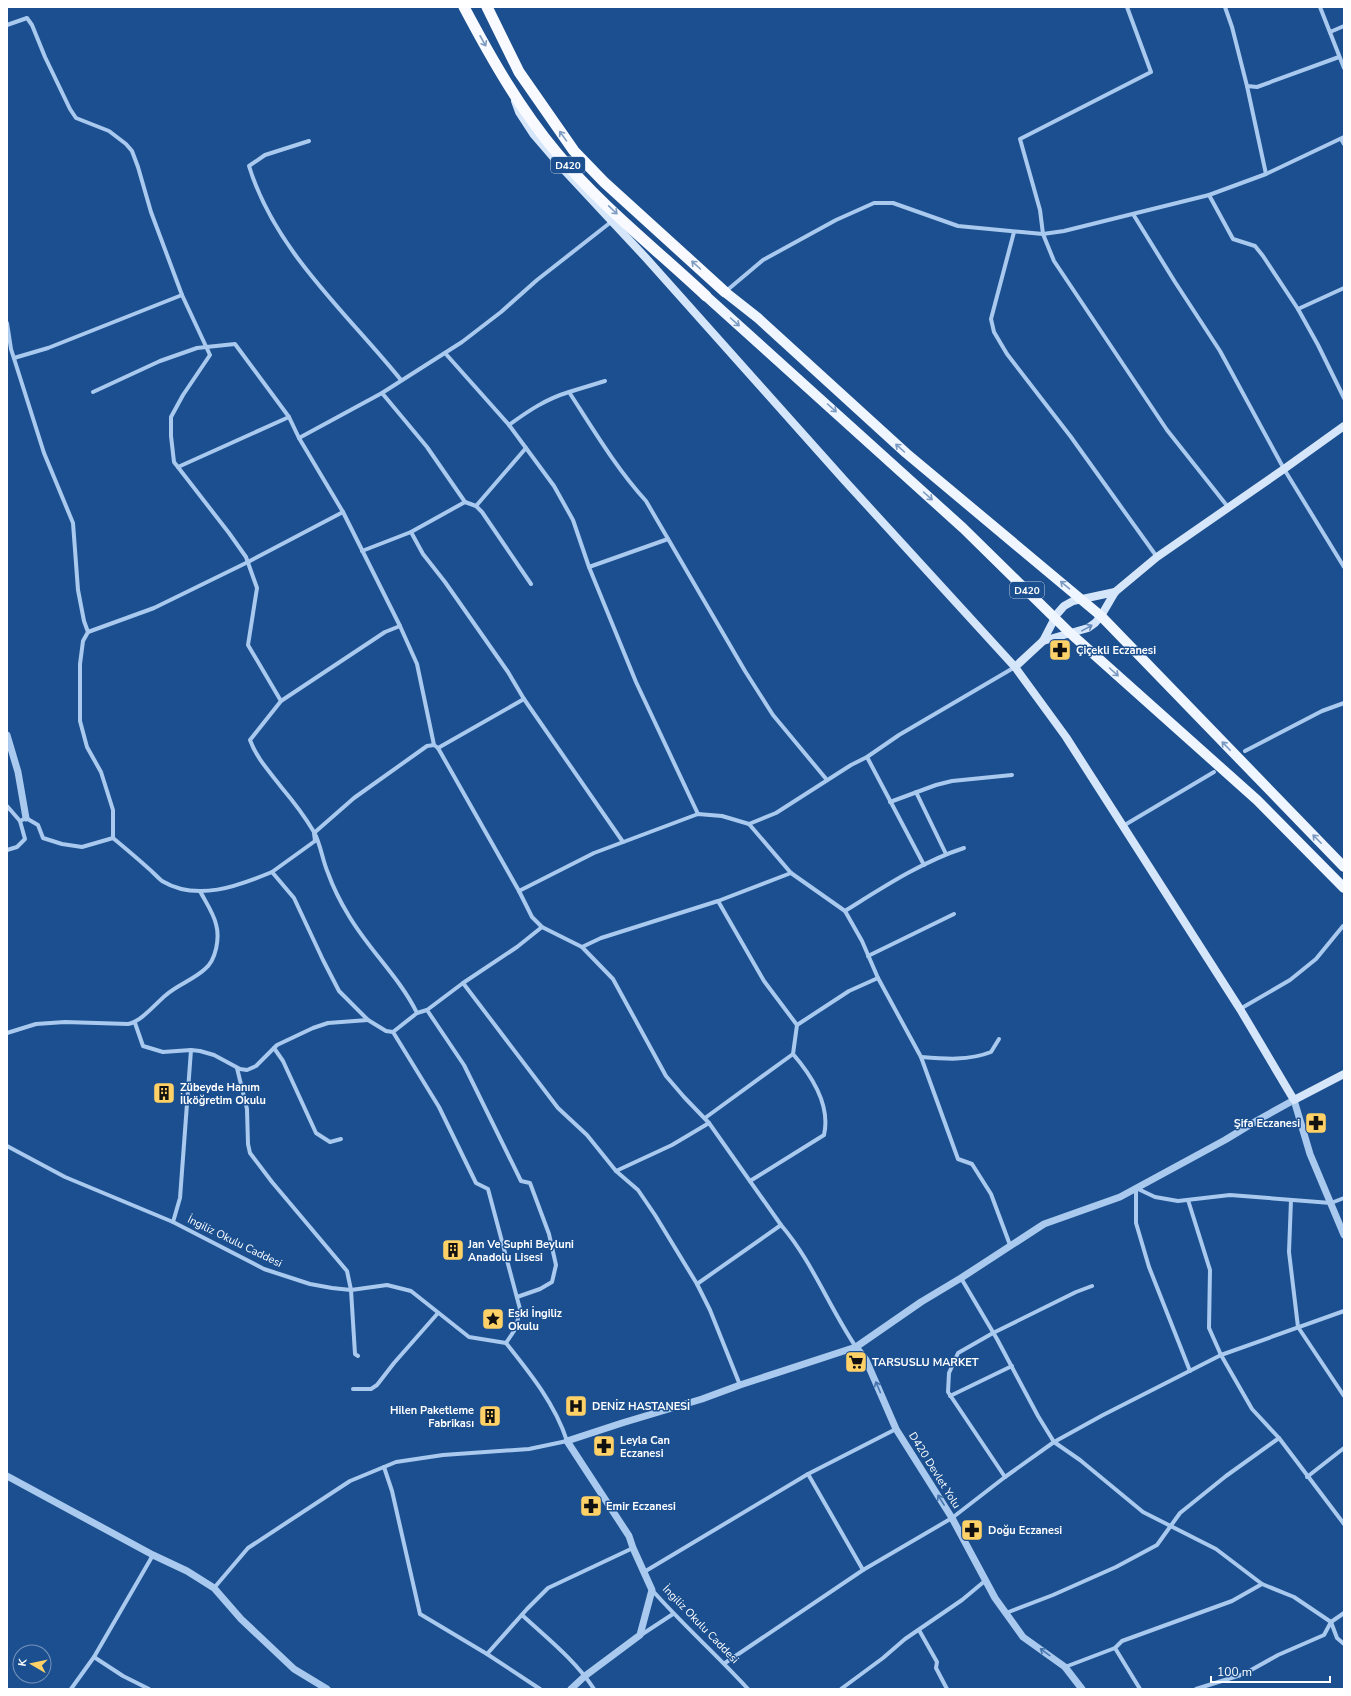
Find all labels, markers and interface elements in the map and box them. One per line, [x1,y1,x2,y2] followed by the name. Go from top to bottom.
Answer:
[480,35,488,47] one-way arrow
[559,131,567,142] one-way arrow
[551,157,585,173] road number: D420
[608,205,618,215] one-way arrow
[691,260,701,270] one-way arrow
[730,317,740,326] one-way arrow
[827,404,837,413] one-way arrow
[895,443,905,453] one-way arrow
[923,491,933,501] one-way arrow
[1059,581,1070,589] one-way arrow
[1010,582,1044,598] road number: D420
[1081,623,1093,631] one-way arrow
[1047,637,1073,663] pharmacy icon: Çiçekli Eczanesi
[1076,643,1156,658] place label: Çiçekli Eczanesi
[1109,667,1119,676] one-way arrow
[1221,741,1231,751] one-way arrow
[1312,834,1322,844] one-way arrow
[151,1080,177,1106] building icon: Zübeyde Hanım İlköğretim Okulu
[180,1080,266,1108] place label: Zübeyde Hanım İlköğretim Okulu
[1303,1110,1329,1136] pharmacy icon: Şifa Eczanesi
[1234,1116,1300,1131] place label: Şifa Eczanesi
[185,1212,285,1271] street label: İngiliz Okulu Caddesi
[440,1237,466,1263] building icon: Jan Ve Suphi Beyluni Anadolu Lisesi
[467,1237,574,1265] place label: Jan Ve Suphi Beyluni Anadolu Lisesi
[508,1305,562,1334] place label: Eski İngiliz Okulu
[480,1306,506,1332] place icon: Eski İngiliz Okulu
[843,1349,869,1375] supermarket icon: TARSUSLU MARKET
[872,1355,979,1370] place label: TARSUSLU MARKET
[874,1381,881,1393] one-way arrow
[563,1393,589,1419] hospital icon: DENİZ HASTANESİ
[592,1398,690,1414] place label: DENİZ HASTANESİ
[390,1403,474,1431] place label: Hilen Paketleme Fabrikası
[477,1403,503,1429] building icon: Hilen Paketleme Fabrikası
[905,1429,964,1511] street label: D420 Devlet Yolu
[591,1433,617,1459] pharmacy icon: Leyla Can Eczanesi
[620,1433,670,1461] place label: Leyla Can Eczanesi
[578,1493,604,1519] pharmacy icon: Emir Eczanesi
[937,1495,945,1506] one-way arrow
[606,1499,676,1514] place label: Emir Eczanesi
[959,1517,985,1543] pharmacy icon: Doğu Eczanesi
[988,1523,1062,1538] place label: Doğu Eczanesi
[659,1582,742,1667] street label: İngiliz Okulu Caddesi
[12,1644,52,1684] north arrow
[1039,1648,1050,1656] one-way arrow
[15,1657,31,1667] text: K
[1211,1658,1330,1684] scale bar
[1217,1664,1252,1680] text: 100 m

